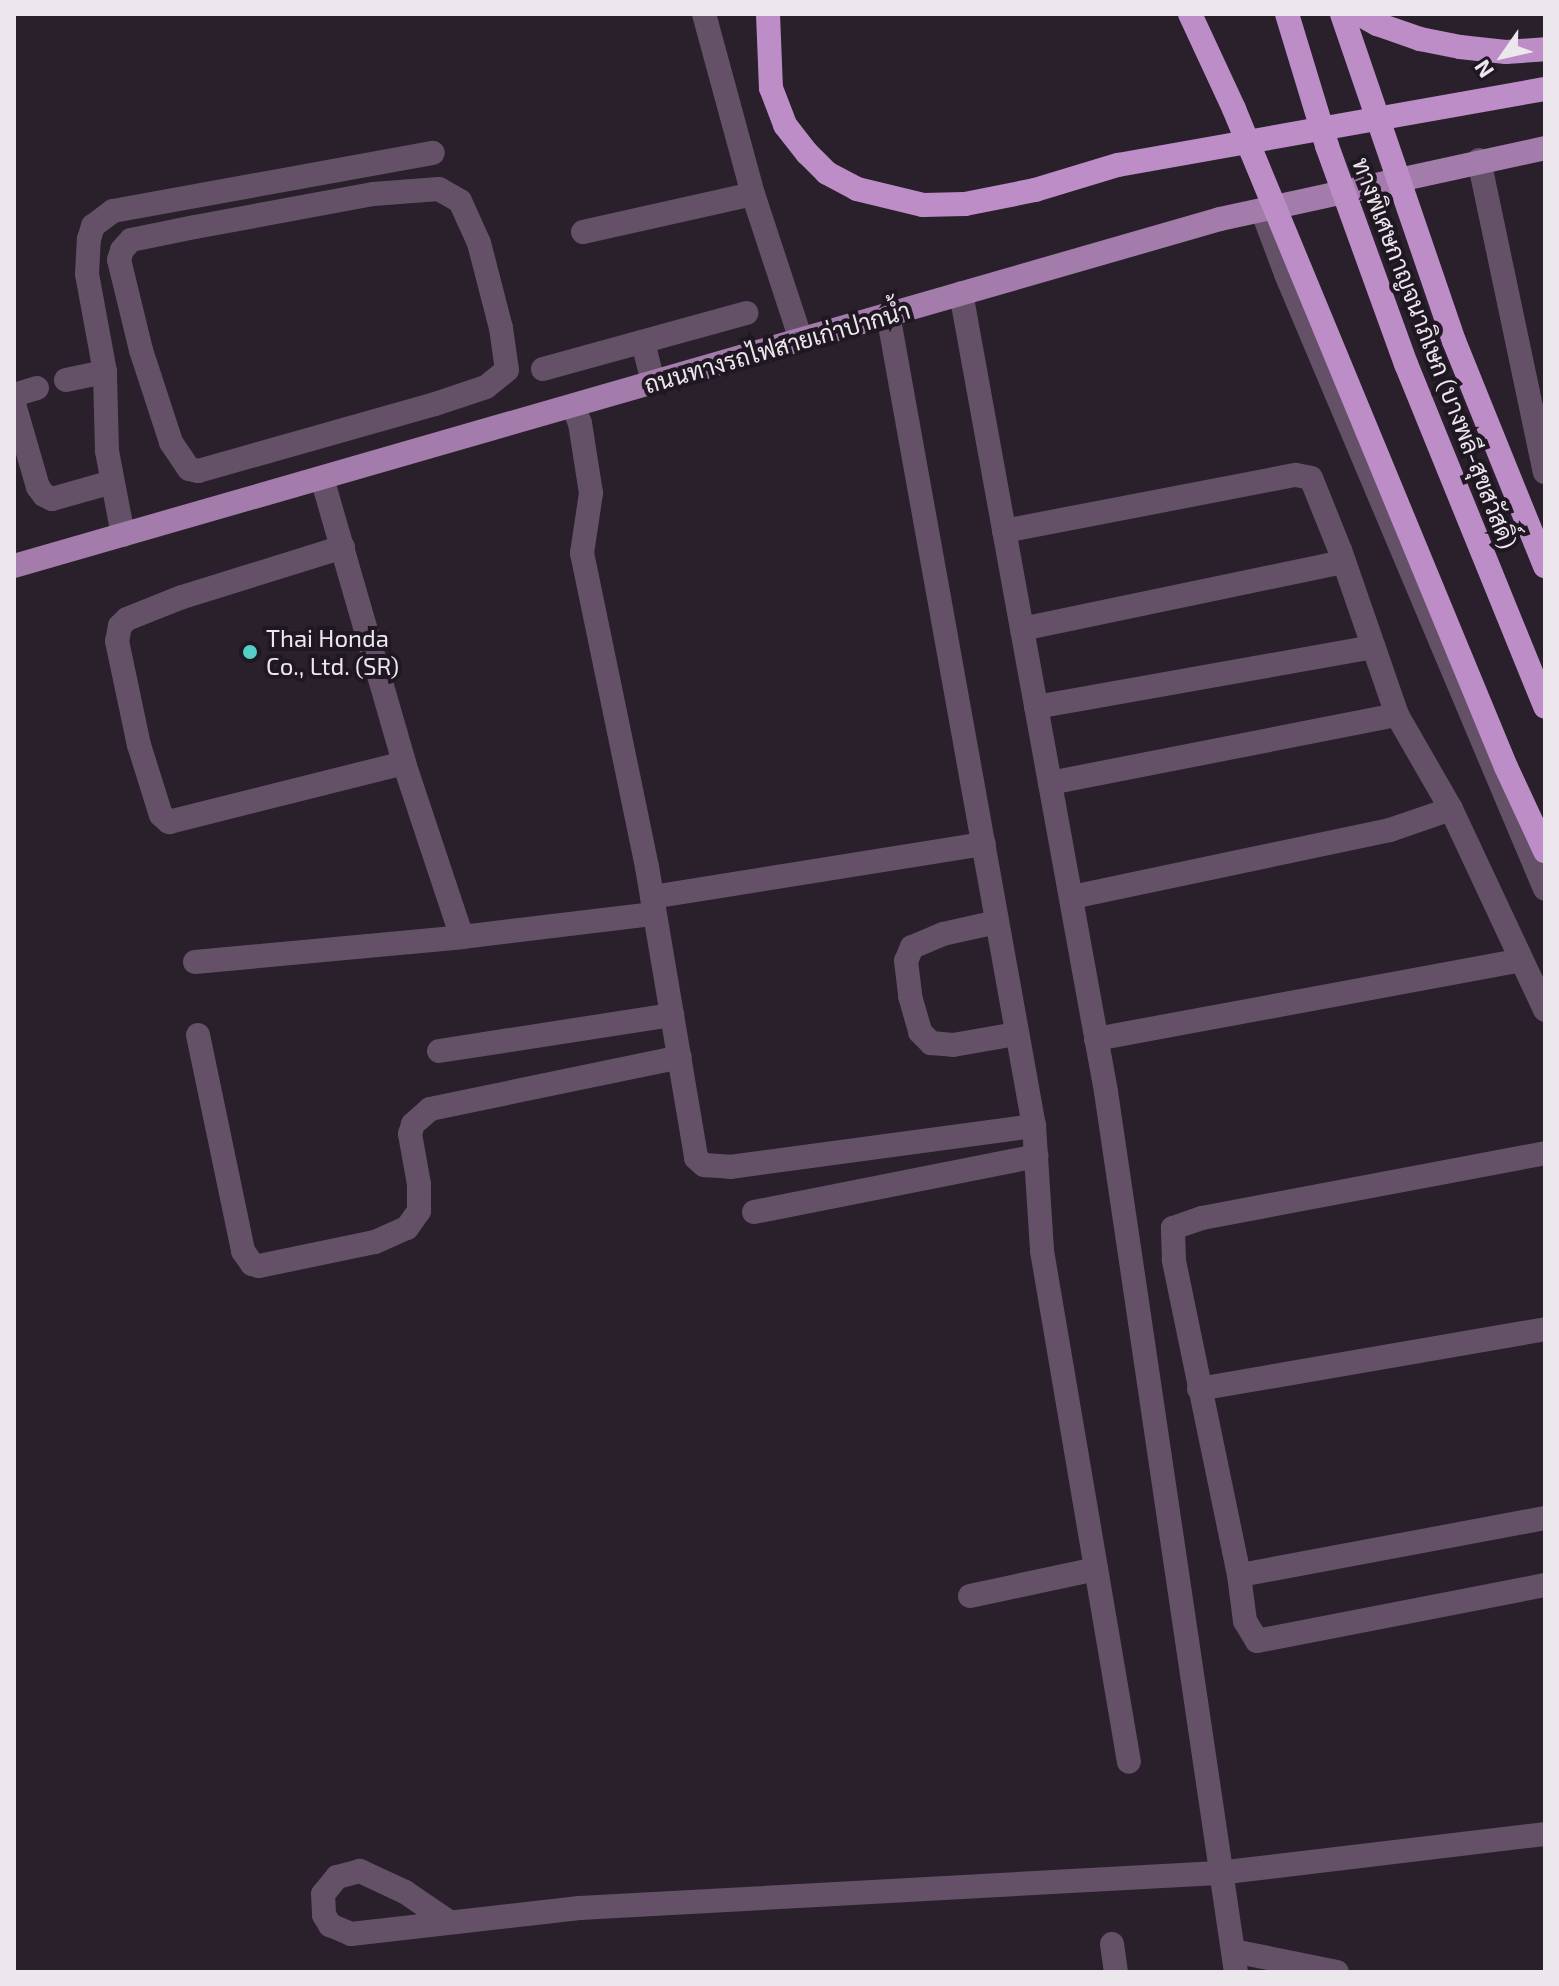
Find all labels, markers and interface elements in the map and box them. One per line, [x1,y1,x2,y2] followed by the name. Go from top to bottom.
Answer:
[1463,16,1543,96] north arrow
[1468,56,1498,83] text: N
[1347,153,1523,553] street label: ทางพิเศษกาญจนาภิเษก (บางพลี-สุขสวัสดิ์)
[641,295,913,399] street label: ถนนทางรถไฟสายเก่าปากน้ำ
[266,624,399,680] place label: Thai Honda Co., Ltd. (SR)
[241,643,259,661] marker: Thai Honda Co., Ltd. (SR)

